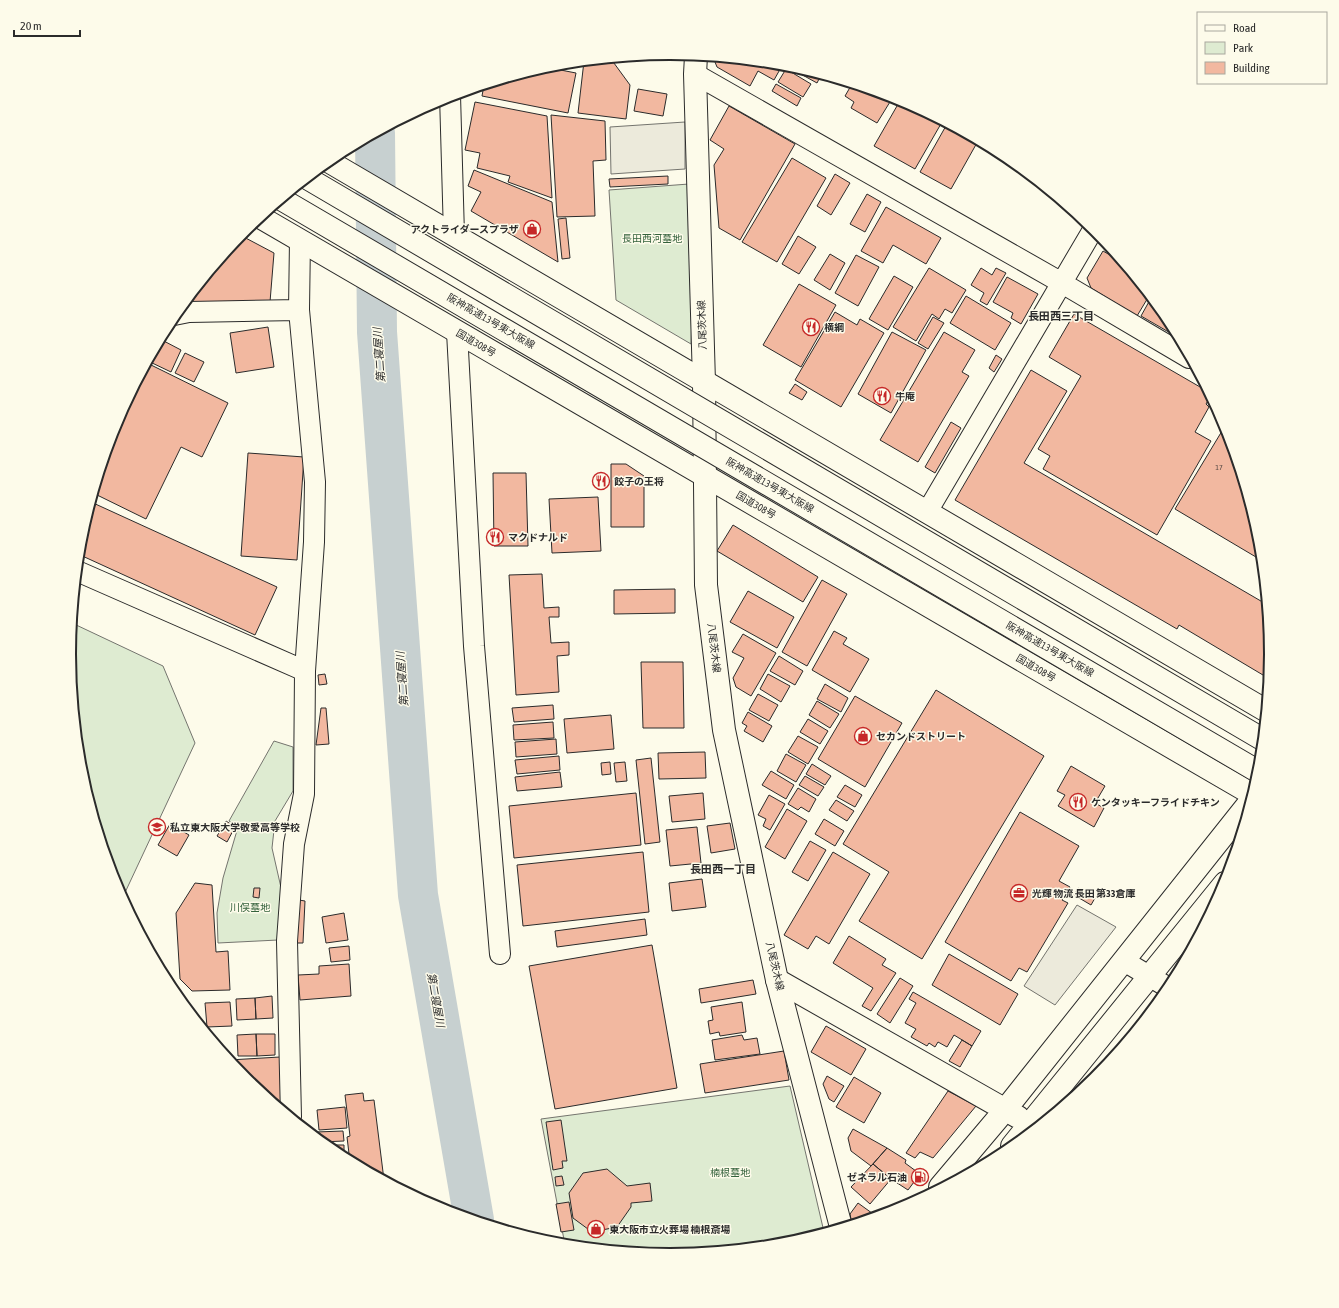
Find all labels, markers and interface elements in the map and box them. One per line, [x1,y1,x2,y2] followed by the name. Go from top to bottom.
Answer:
[14,12,80,38] scale bar
[1197,12,1327,84] legend
[20,19,42,33] text: 20 m
[1233,21,1256,35] text: Road
[1233,41,1254,55] text: Park
[1233,61,1271,75] text: Building
[522,219,542,239] shop icon: アクトライダースプラザ
[410,224,519,235] place label: アクトライダースプラザ
[622,233,683,244] park label: 長田西河墓地
[445,291,537,351] street label: 阪神高速13号東大阪線
[696,300,708,350] street label: 八尾茨木線
[1028,310,1094,322] district label: 長田西三丁目
[801,317,821,337] restaurant icon: 横綱
[824,322,844,333] place label: 横綱
[371,326,387,383] water label: 第二寝屋川
[454,327,498,359] street label: 国道308号
[872,386,892,406] restaurant icon: 牛庵
[895,391,915,402] place label: 牛庵
[724,455,816,515] street label: 阪神高速13号東大阪線
[1215,463,1223,472] house number: 17
[591,471,611,491] restaurant icon: 餃子の王将
[614,476,664,487] place label: 餃子の王将
[734,489,778,521] street label: 国道308号
[485,527,505,547] restaurant icon: マクドナルド
[508,532,568,543] place label: マクドナルド
[1004,619,1096,679] street label: 阪神高速13号東大阪線
[705,623,723,673] street label: 八尾茨木線
[394,650,410,707] water label: 第二寝屋川
[1014,652,1058,684] street label: 国道308号
[853,726,873,746] shop icon: セカンドストリート
[876,731,966,742] place label: セカンドストリート
[1068,792,1088,812] restaurant icon: ケンタッキーフライドチキン
[1091,797,1220,808] place label: ケンタッキーフライドチキン
[147,817,167,837] school or university icon: 私立東大阪大学敬愛高等学校
[170,822,300,833] place label: 私立東大阪大学敬愛高等学校
[690,863,756,875] district label: 長田西一丁目
[1009,883,1029,903] office icon: 光輝 物流 長田 第33倉庫
[1032,888,1136,899] place label: 光輝 物流 長田 第33倉庫
[230,902,271,913] park label: 川俣墓地
[764,940,786,992] street label: 八尾茨木線
[425,972,447,1029] water label: 第二寝屋川
[710,1167,751,1178] park label: 楠根墓地
[910,1167,930,1187] fuel station icon: ゼネラル石油
[847,1172,907,1183] place label: ゼネラル石油
[586,1219,606,1239] shop icon: 東大阪市立火葬場 楠根斎場
[609,1224,730,1235] place label: 東大阪市立火葬場 楠根斎場

